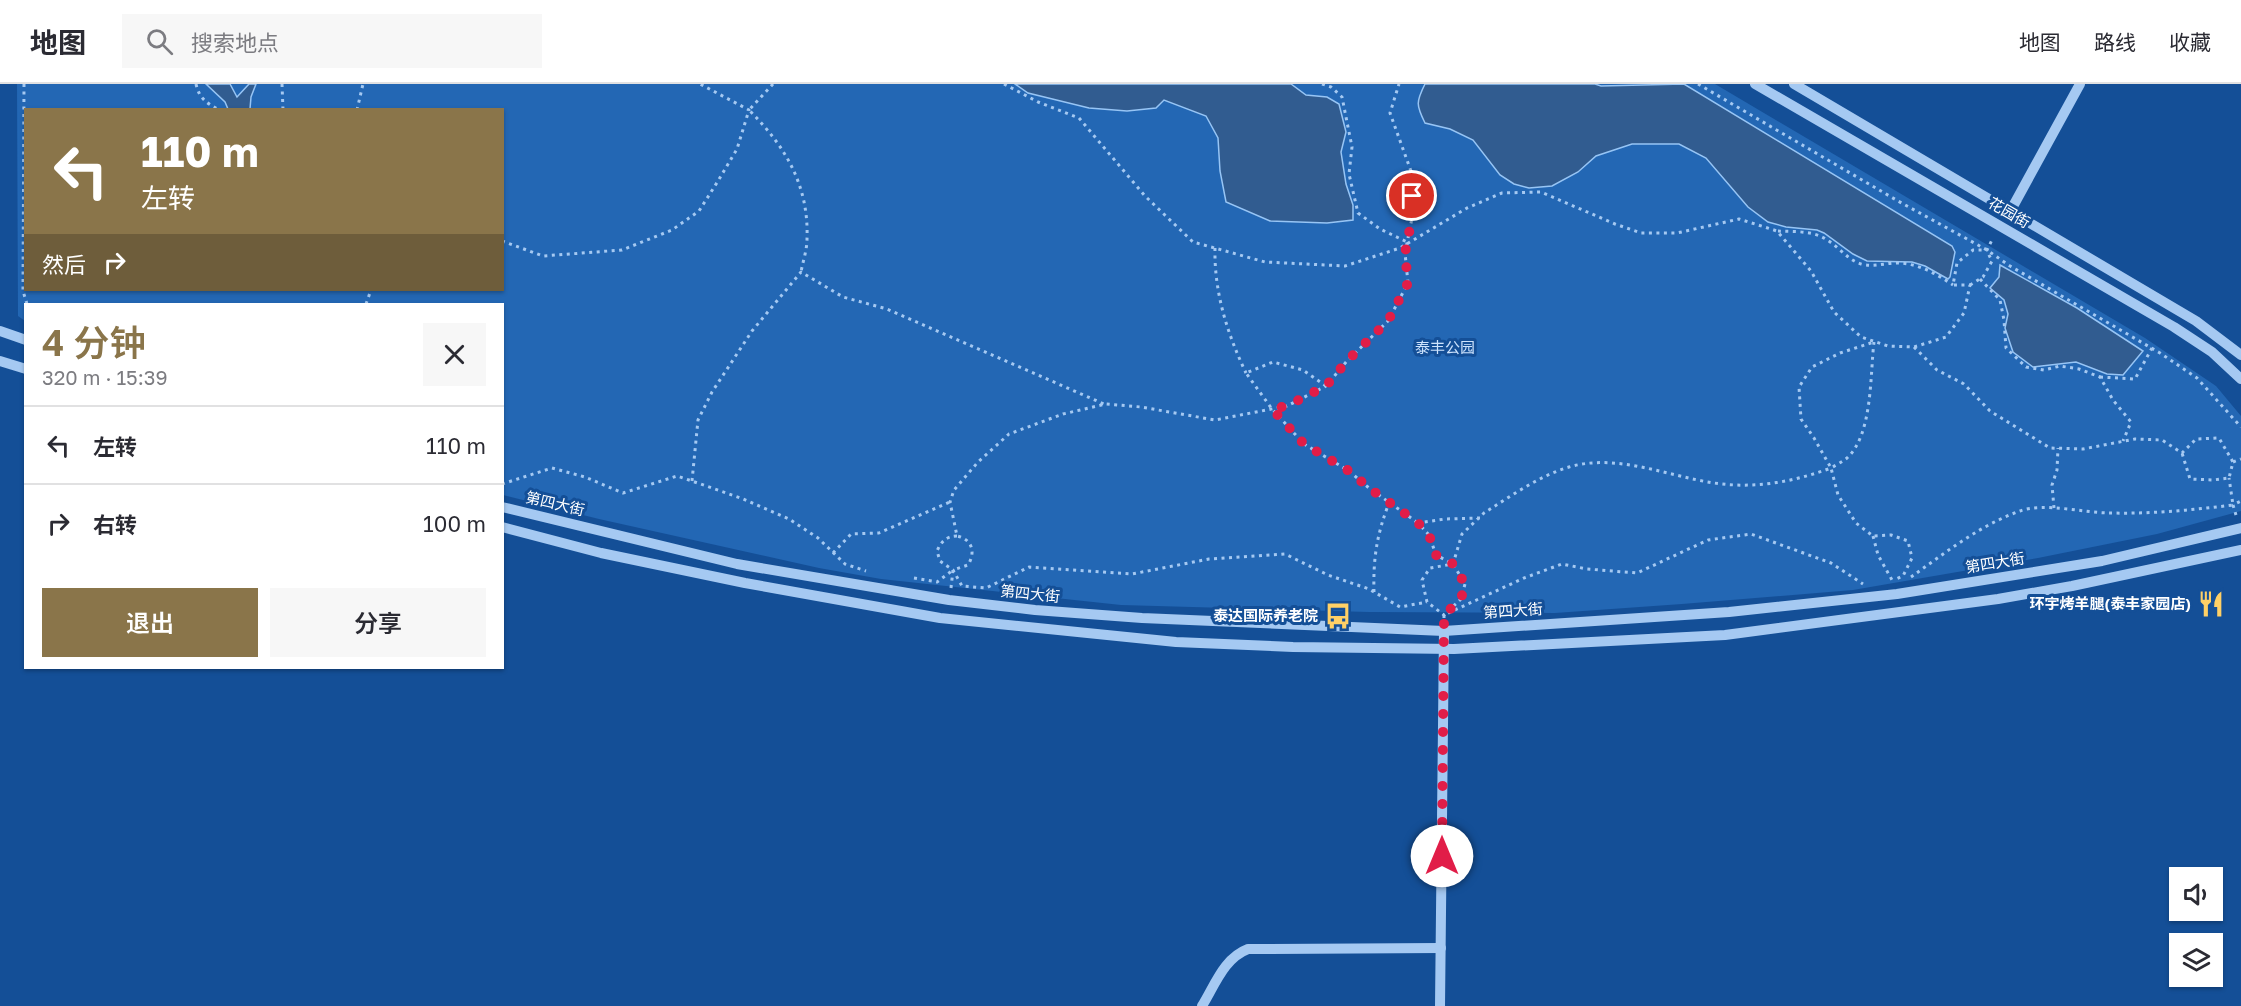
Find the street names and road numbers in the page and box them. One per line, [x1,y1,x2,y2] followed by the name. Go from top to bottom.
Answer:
[1986,193,2033,231] street label: 花园街
[524,488,586,519] street label: 第四大街
[1964,548,2026,576] street label: 第四大街
[999,581,1061,605] street label: 第四大街
[1482,599,1543,621] street label: 第四大街

